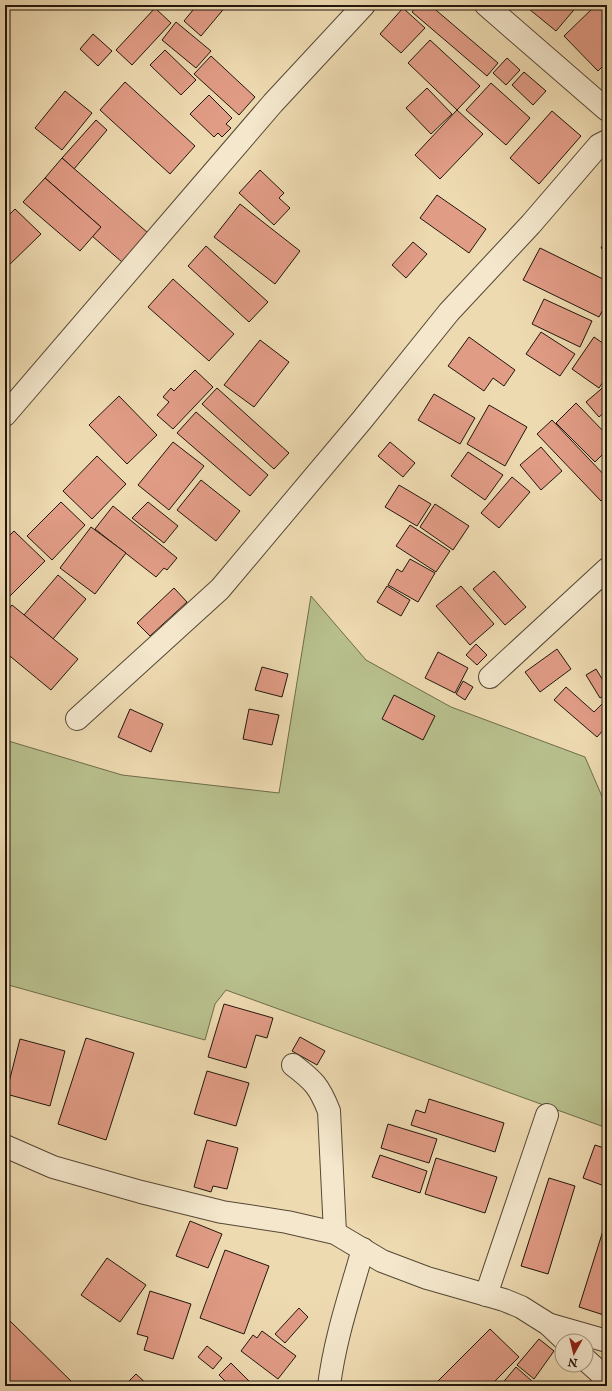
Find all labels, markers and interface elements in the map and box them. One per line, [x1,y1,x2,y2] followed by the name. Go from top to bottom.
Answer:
[554,1333,594,1373] north arrow
[567,1354,579,1370] text: N

